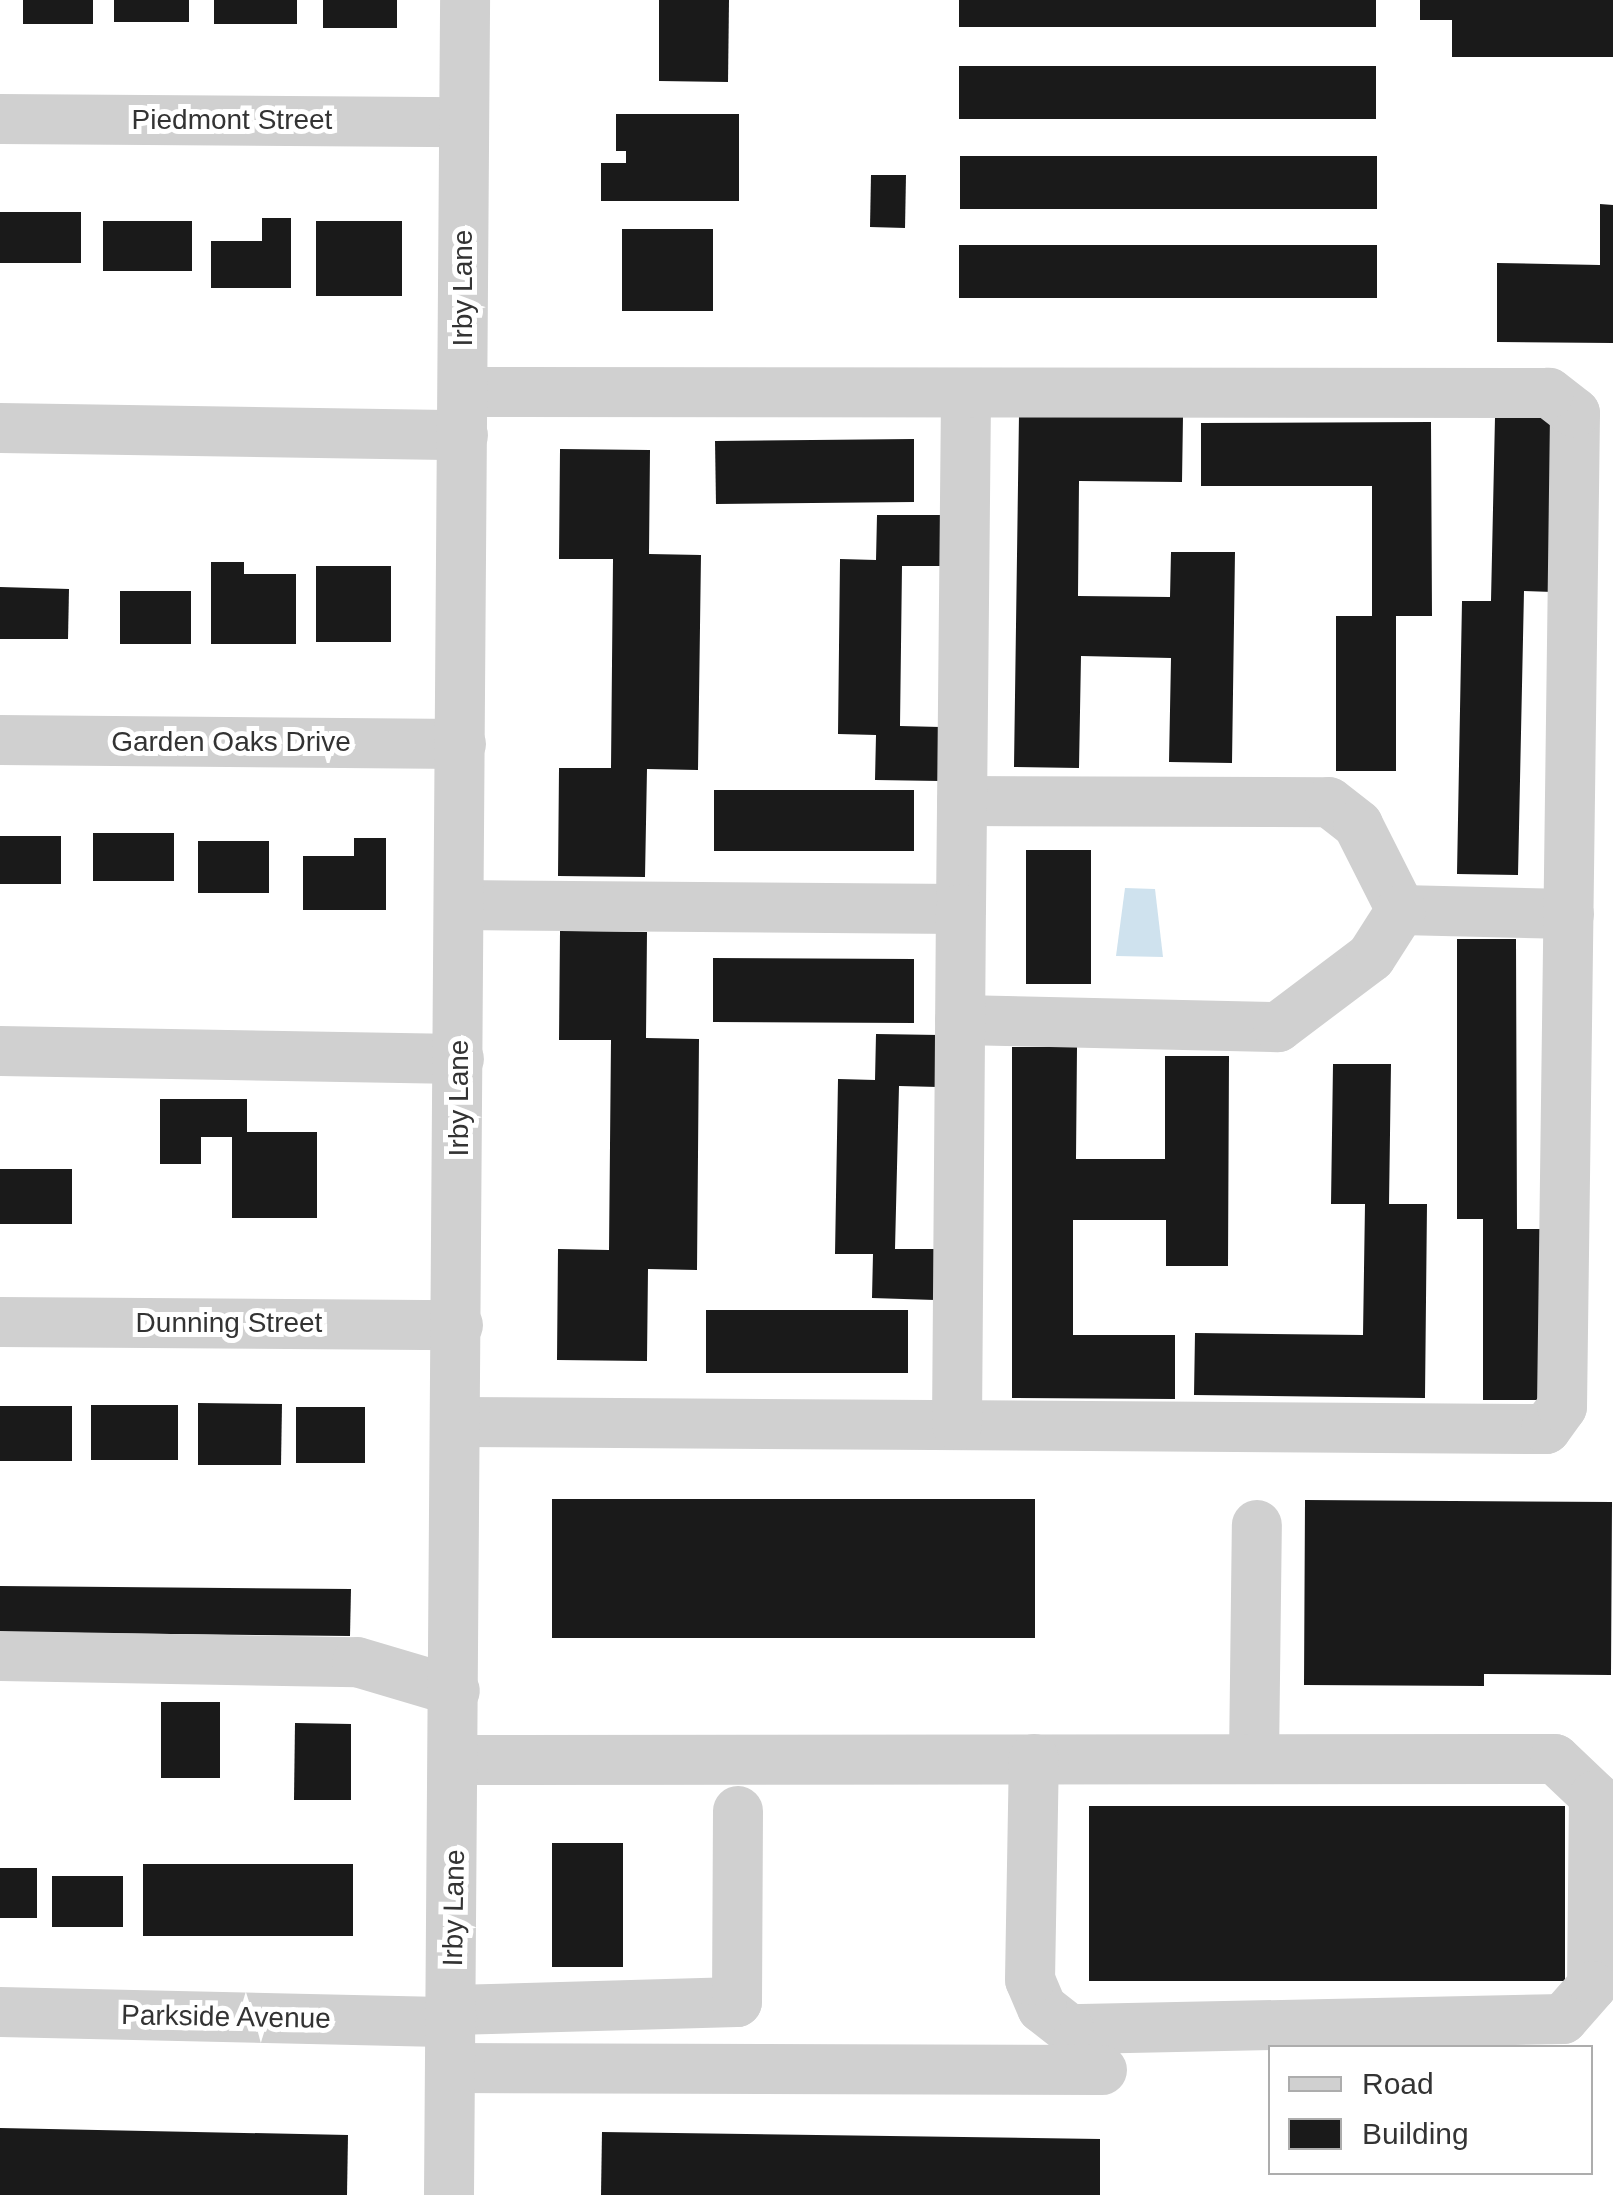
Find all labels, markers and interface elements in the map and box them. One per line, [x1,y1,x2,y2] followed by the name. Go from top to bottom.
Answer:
[132,103,332,137] street label: Piedmont Street
[446,230,480,346] street label: Irby Lane
[111,725,351,759] street label: Garden Oaks Drive
[442,1040,476,1156] street label: Irby Lane
[136,1306,322,1340] street label: Dunning Street
[436,1849,472,1967] street label: Irby Lane
[120,1998,332,2036] street label: Parkside Avenue
[1268,2045,1593,2175] legend
[1362,2067,1434,2100] text: Road
[1362,2117,1469,2150] text: Building

